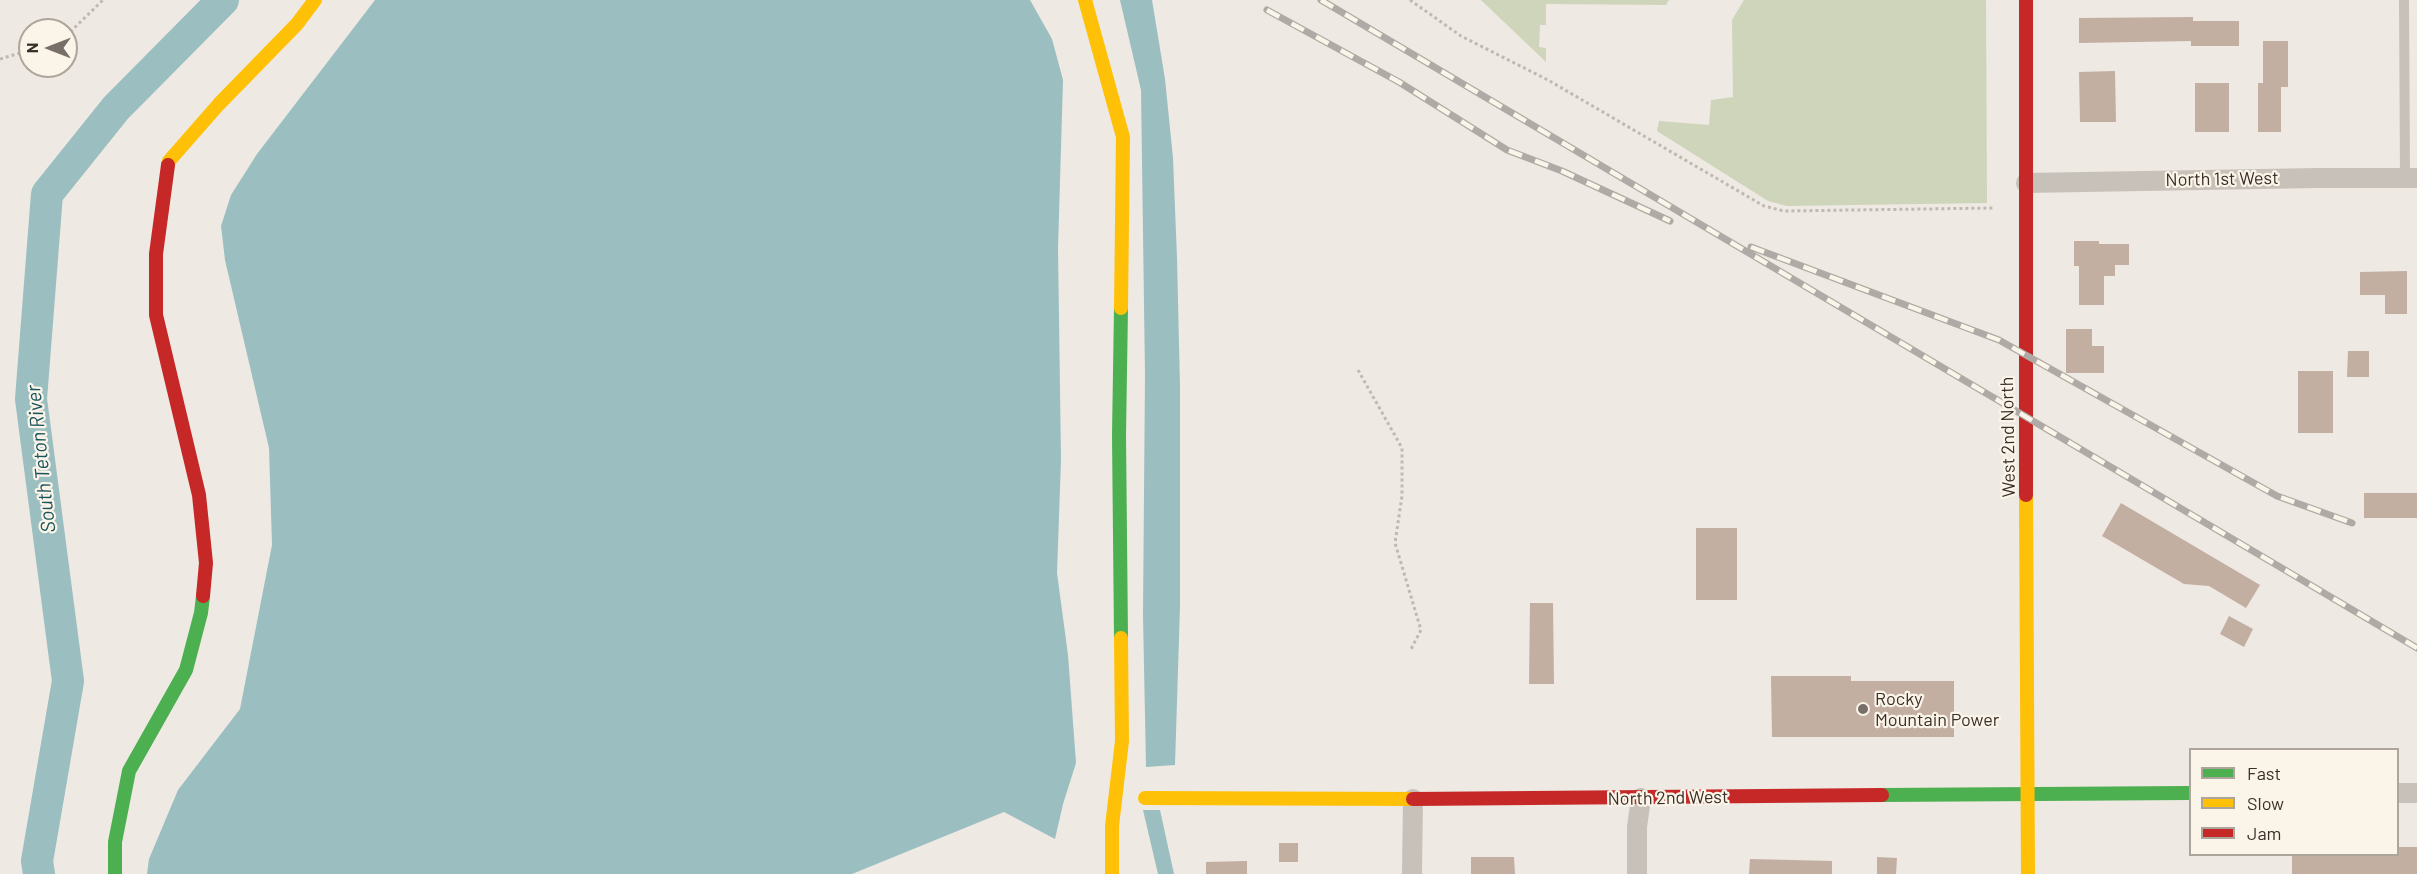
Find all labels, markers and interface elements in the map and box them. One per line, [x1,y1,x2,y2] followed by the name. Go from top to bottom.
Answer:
[18,18,78,78] north arrow
[22,43,41,53] text: N
[2165,167,2279,191] street label: North 1st West
[1996,376,2020,498] street label: West 2nd North
[21,384,61,534] water label: South Teton River
[1875,688,1999,730] place label: Rocky Mountain Power
[1856,702,1870,716] marker: Rocky Mountain Power
[2189,748,2399,856] legend
[2247,762,2281,784] text: Fast
[1607,786,1729,810] street label: North 2nd West
[2247,792,2284,814] text: Slow
[2247,822,2281,844] text: Jam

